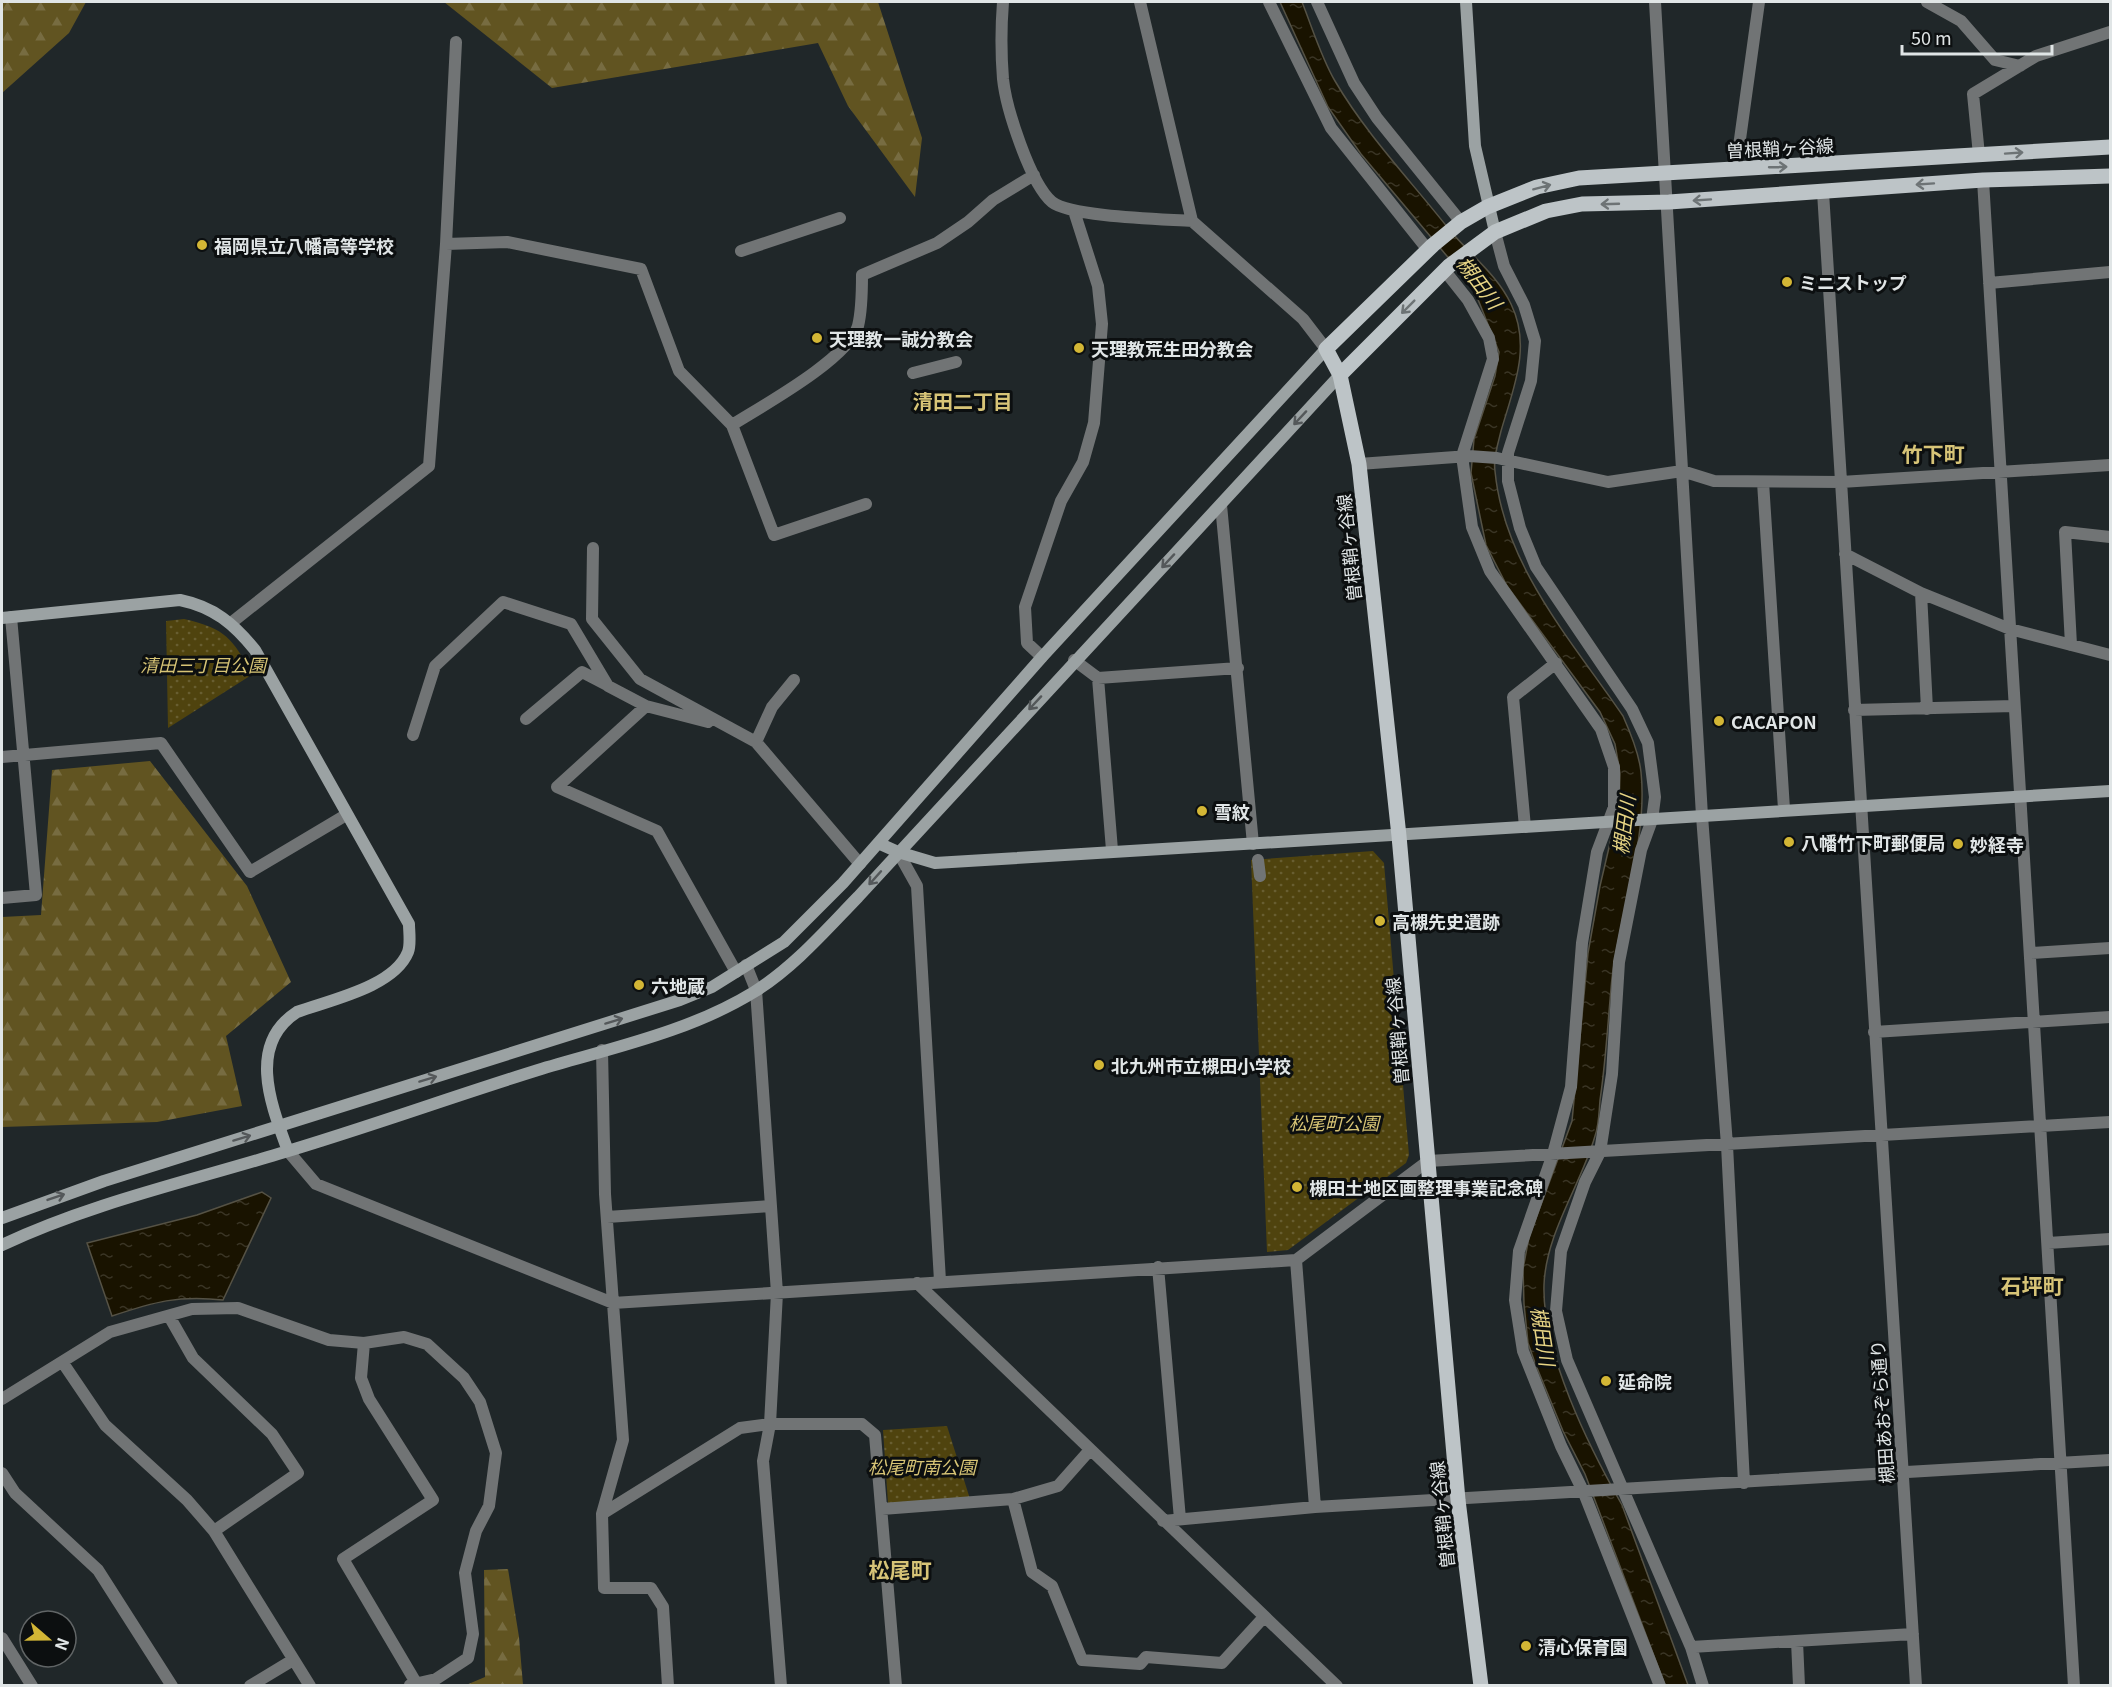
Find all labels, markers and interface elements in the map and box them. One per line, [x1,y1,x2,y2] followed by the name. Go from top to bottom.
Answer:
[1902,18,2052,56] scale bar
[1911,24,1952,50] text: 50 m
[1725,131,1835,163] street label: 曽根鞘ヶ谷線
[2004,147,2024,158] one-way arrow
[1767,161,1787,172] one-way arrow
[1916,179,1935,190] one-way arrow
[1532,180,1551,192] one-way arrow
[1692,195,1712,206] one-way arrow
[1601,198,1621,209] one-way arrow
[214,232,394,258] place label: 福岡県立八幡高等学校
[195,238,209,252] marker: 福岡県立八幡高等学校
[1450,249,1511,316] water label: 槻田川
[1799,269,1907,295] place label: ミニストップ
[1780,275,1794,289] marker: ミニストップ
[1400,300,1415,315] one-way arrow
[829,325,973,351] place label: 天理教一誠分教会
[810,331,824,345] marker: 天理教一誠分教会
[1091,335,1253,361] place label: 天理教荒生田分教会
[1072,341,1086,355] marker: 天理教荒生田分教会
[913,386,1013,415] district label: 清田二丁目
[1294,410,1308,425] one-way arrow
[1902,438,1965,468] district label: 竹下町
[1329,493,1367,603] street label: 曽根鞘ヶ谷線
[1161,553,1175,568] one-way arrow
[140,651,269,677] park label: 清田三丁目公園
[1028,696,1042,711] one-way arrow
[1731,708,1817,734] place label: CACAPON
[1712,714,1726,728] marker: CACAPON
[1605,791,1641,857] water label: 槻田川
[1214,798,1250,824] place label: 雪紋
[1195,804,1209,818] marker: 雪紋
[1801,829,1945,855] place label: 八幡竹下町郵便局
[1970,831,2024,857] place label: 妙経寺
[1782,835,1796,849] marker: 八幡竹下町郵便局
[1951,837,1965,851] marker: 妙経寺
[868,871,882,886] one-way arrow
[1392,908,1500,934] place label: 高槻先史遺跡
[1373,914,1387,928] marker: 高槻先史遺跡
[651,972,705,998] place label: 六地蔵
[1378,976,1414,1086] street label: 曽根鞘ヶ谷線
[632,978,646,992] marker: 六地蔵
[604,1014,623,1025] one-way arrow
[1111,1052,1291,1078] place label: 北九州市立槻田小学校
[1092,1058,1106,1072] marker: 北九州市立槻田小学校
[418,1073,437,1084] one-way arrow
[1289,1109,1382,1135] park label: 松尾町公園
[232,1132,251,1143] one-way arrow
[1309,1174,1543,1200] place label: 槻田土地区画整理事業記念碑
[1290,1180,1304,1194] marker: 槻田土地区画整理事業記念碑
[46,1191,65,1202] one-way arrow
[2001,1270,2064,1300] district label: 石坪町
[1525,1304,1563,1370] water label: 槻田川
[1863,1339,1899,1485] street label: 槻田あおぞら通り
[1618,1368,1672,1394] place label: 延命院
[1599,1374,1613,1388] marker: 延命院
[868,1453,979,1479] park label: 松尾町南公園
[1422,1460,1460,1570] street label: 曽根鞘ヶ谷線
[869,1554,932,1584] district label: 松尾町
[18,1609,78,1669] north arrow
[1538,1633,1628,1659] place label: 清心保育園
[50,1635,76,1654] text: N
[1519,1639,1533,1653] marker: 清心保育園

